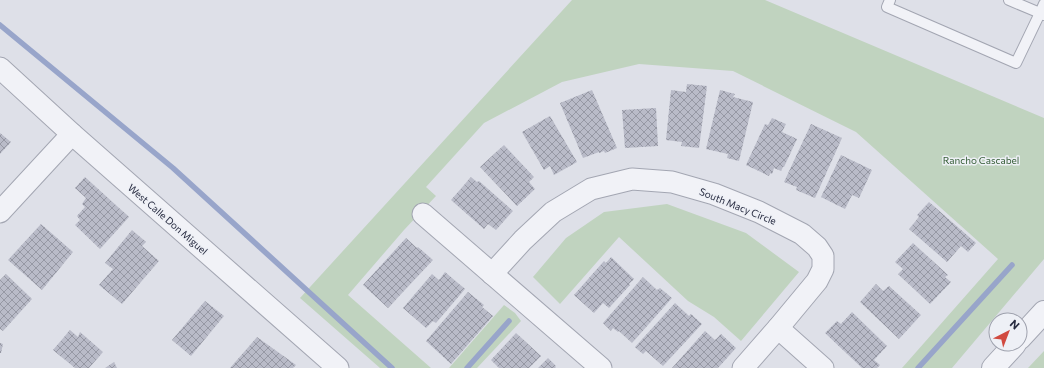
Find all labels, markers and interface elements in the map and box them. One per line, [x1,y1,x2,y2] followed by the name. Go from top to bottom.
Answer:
[943,154,1019,166] park label: Rancho Cascabel
[126,181,210,257] street label: West Calle Don Miguel
[698,185,778,227] street label: South Macy Circle
[988,312,1028,352] north arrow
[1008,317,1022,332] text: N

